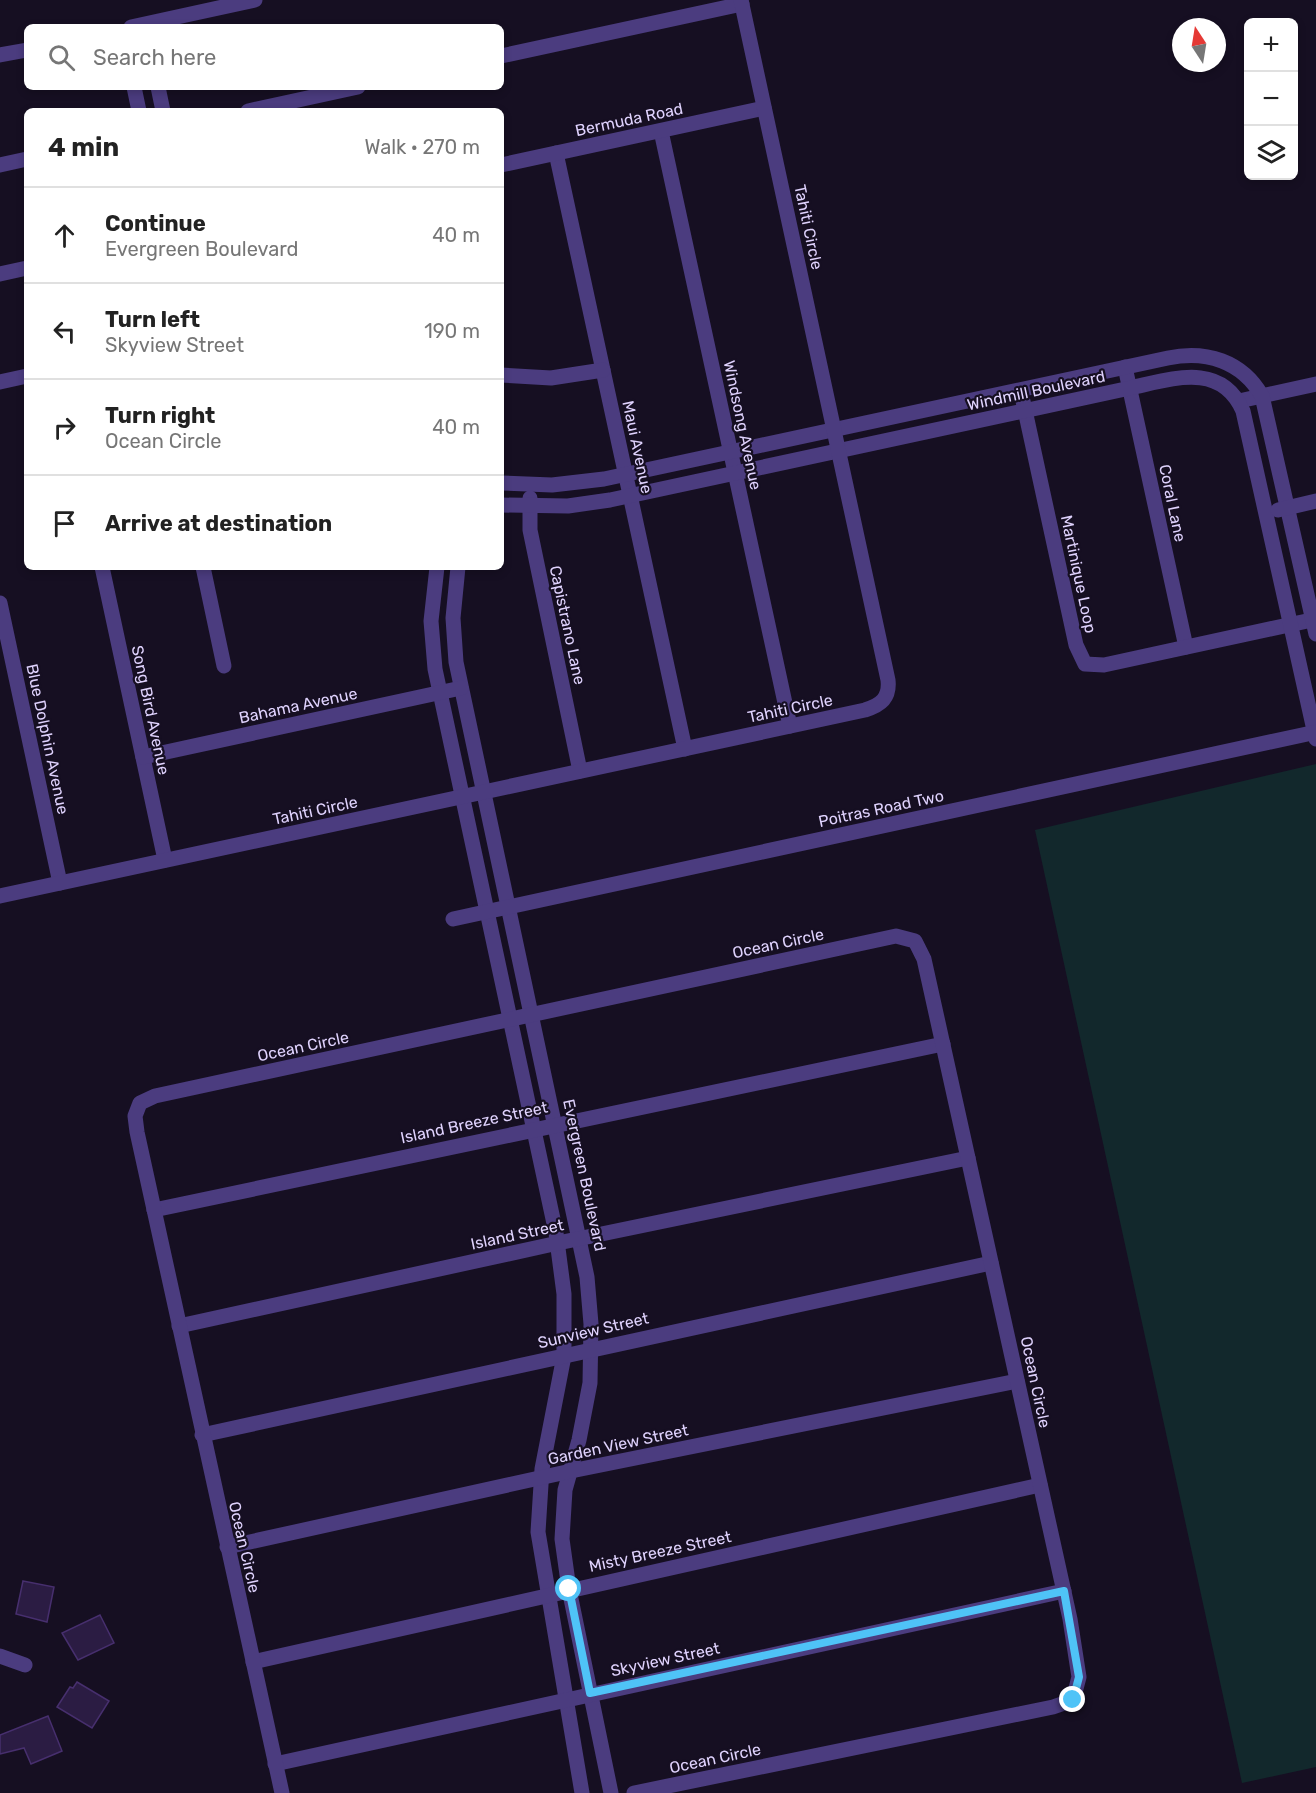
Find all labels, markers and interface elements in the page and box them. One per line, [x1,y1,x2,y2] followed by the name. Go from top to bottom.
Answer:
[1172,18,1226,72] north arrow
[1244,18,1298,180] map controls
[1244,18,1298,72] button: +
[24,24,504,90] search box
[45,41,78,74] icon: search
[93,44,216,71] text: Search here
[1244,72,1298,126] button: −
[573,99,685,140] street label: Bermuda Road
[1244,126,1298,180] button: layers
[48,132,119,163] text: 4 min
[365,135,480,159] text: Walk · 270 m
[790,183,827,271] street label: Tahiti Circle
[105,210,206,237] text: Continue
[48,219,81,252] icon: ahead
[432,223,480,247] text: 40 m
[105,237,298,261] text: Evergreen Boulevard
[105,306,200,333] text: Turn left
[48,315,81,348] icon: left
[424,319,480,343] text: 190 m
[105,333,244,357] text: Skyview Street
[719,359,766,492] street label: Windsong Avenue
[965,367,1107,414] street label: Windmill Boulevard
[618,399,657,495] street label: Maui Avenue
[105,402,215,429] text: Turn right
[48,411,81,444] icon: right
[432,415,480,439] text: 40 m
[105,429,222,453] text: Ocean Circle
[1155,463,1190,544] street label: Coral Lane
[48,507,81,540] icon: arrive
[105,510,332,537] text: Arrive at destination
[1057,513,1100,635] street label: Martinique Loop
[546,564,589,686] street label: Capistrano Lane
[128,644,174,777] street label: Song Bird Avenue
[22,662,73,816] street label: Blue Dolphin Avenue
[237,684,359,727] street label: Bahama Avenue
[746,690,834,727] street label: Tahiti Circle
[817,786,946,831] street label: Poitras Road Two
[271,792,359,829] street label: Tahiti Circle
[731,925,826,962] street label: Ocean Circle
[256,1028,351,1065] street label: Ocean Circle
[559,1097,610,1253] street label: Evergreen Boulevard
[399,1098,549,1147] street label: Island Breeze Street
[469,1215,565,1254] street label: Island Street
[536,1309,650,1352] street label: Sunview Street
[1017,1335,1054,1430] street label: Ocean Circle
[546,1420,690,1469] street label: Garden View Street
[225,1500,264,1595] street label: Ocean Circle
[587,1527,733,1576] street label: Misty Breeze Street
[555,1575,581,1601] route start
[609,1639,721,1680] street label: Skyview Street
[1059,1686,1085,1712] route end
[668,1740,763,1777] street label: Ocean Circle

